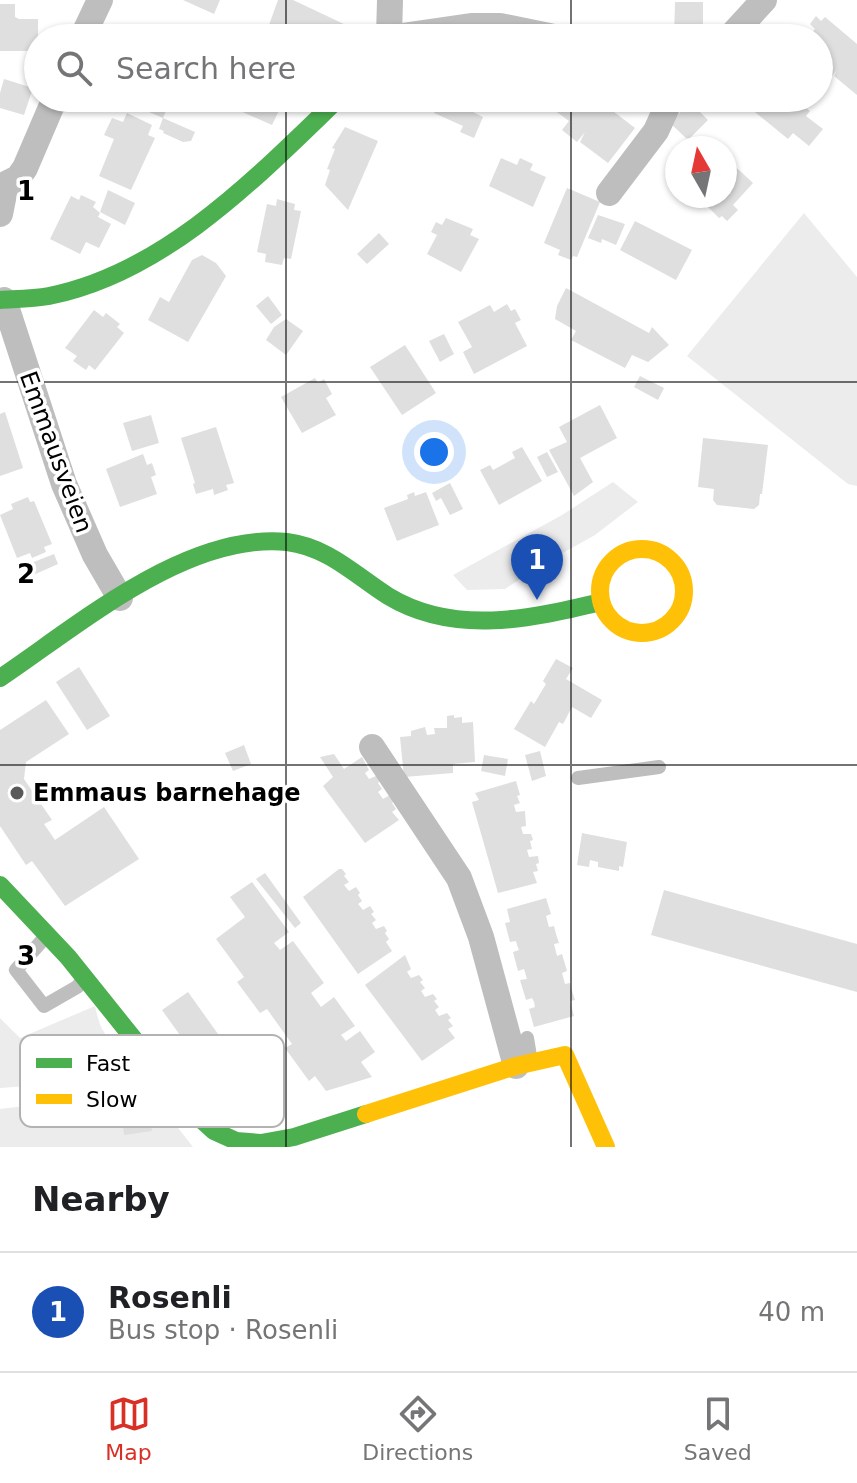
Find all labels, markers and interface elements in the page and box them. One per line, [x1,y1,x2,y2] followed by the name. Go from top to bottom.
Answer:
[24,24,833,112] search box
[52,46,96,90] icon: search
[116,51,296,86] text: Search here
[665,136,737,208] north arrow
[17,176,35,206] text: 1
[14,367,98,537] street label: Emmausveien
[414,432,454,472] your location
[511,534,563,600] pin: 1
[17,559,35,589] text: 2
[33,779,301,807] place label: Emmaus barnehage
[8,784,26,802] marker: Emmaus barnehage
[17,941,35,971] text: 3
[20,1035,284,1127] legend
[86,1051,131,1076] text: Fast
[86,1087,138,1112] text: Slow
[32,1179,170,1219] text: Nearby
[108,1280,232,1315] text: Rosenli
[49,1297,67,1327] text: 1
[758,1297,825,1327] text: 40 m
[108,1315,338,1345] text: Bus stop · Rosenli
[105,1392,152,1465] tab: Map
[362,1392,473,1465] tab: Directions
[684,1392,752,1465] tab: Saved

